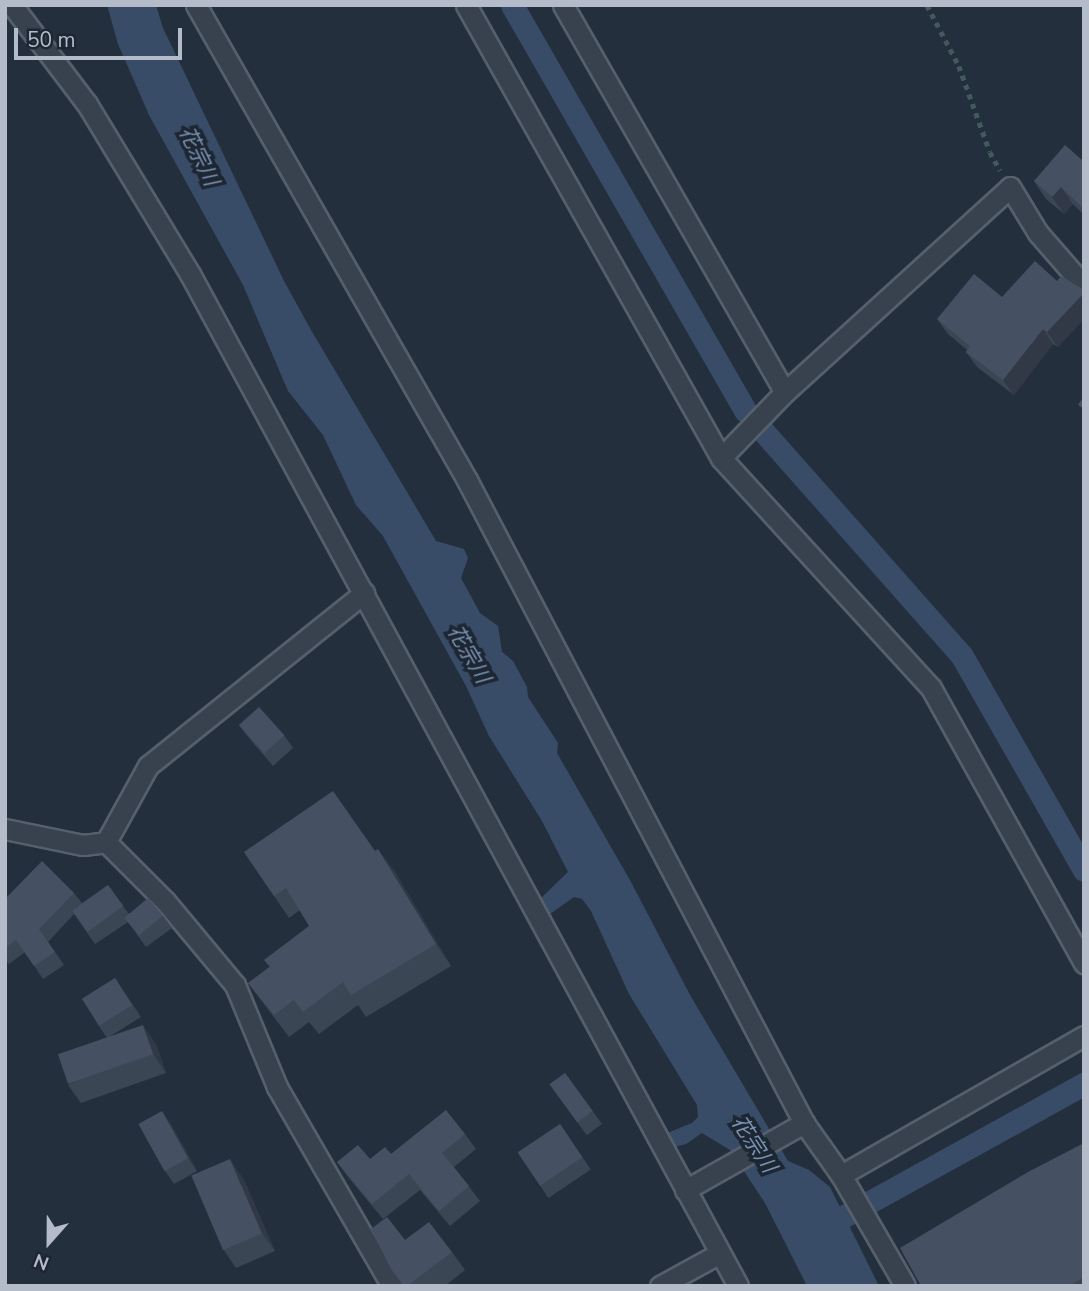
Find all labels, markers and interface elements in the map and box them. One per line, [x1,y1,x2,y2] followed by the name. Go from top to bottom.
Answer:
[18,14,186,58] scale bar
[27,26,76,54] text: 50 m
[174,122,224,190] water label: 花宗川
[442,620,496,688] water label: 花宗川
[726,1111,782,1177] water label: 花宗川
[14,1207,84,1277] north arrow
[30,1247,53,1276] text: N

